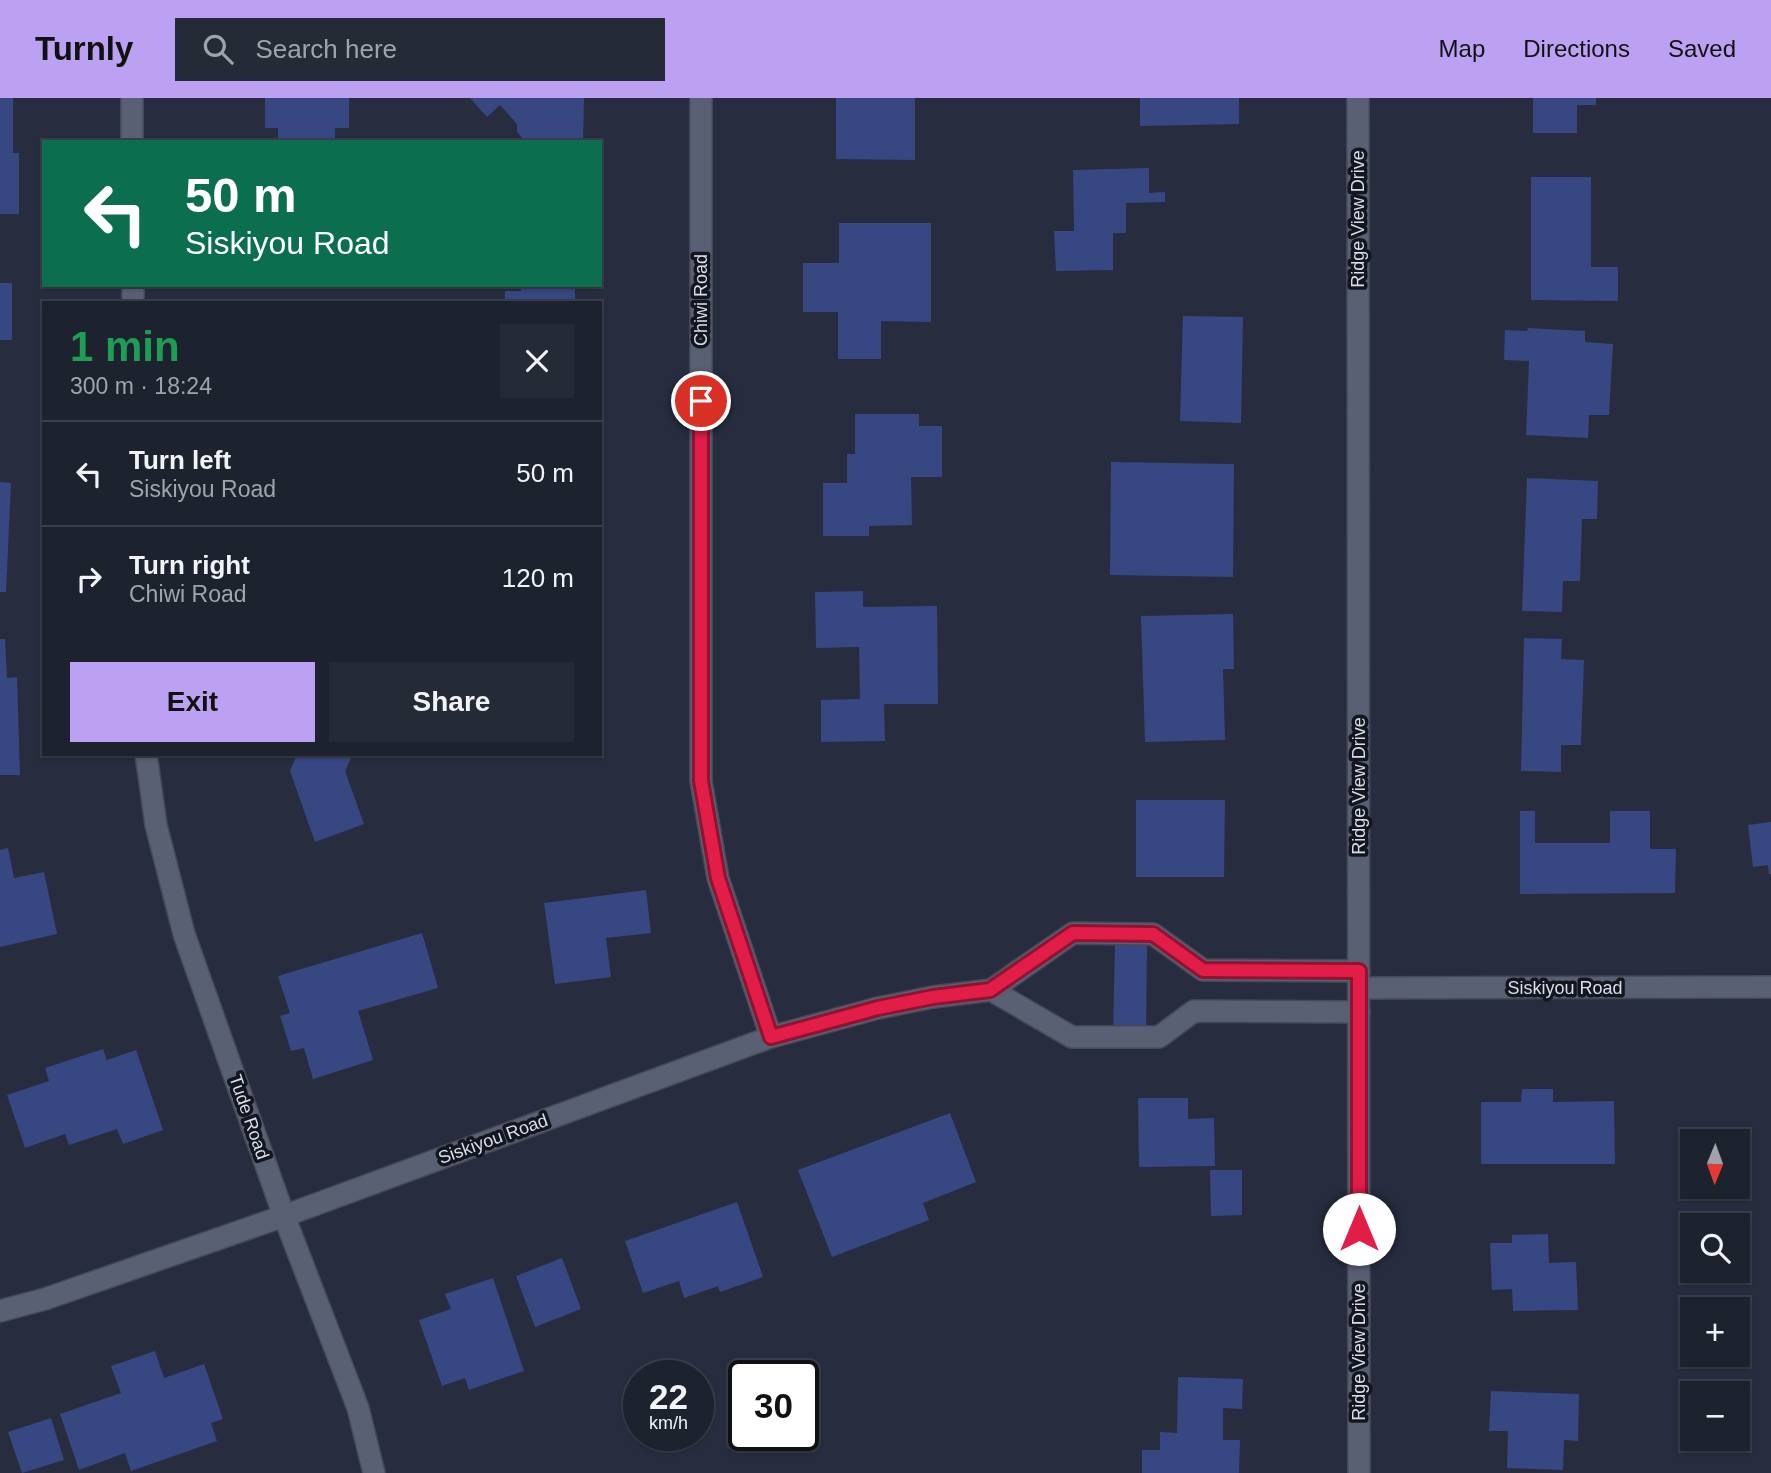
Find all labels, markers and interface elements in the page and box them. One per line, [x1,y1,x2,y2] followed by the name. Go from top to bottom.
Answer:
[175,18,665,81] search box
[35,30,133,67] text: Turnly
[199,30,237,68] icon: search
[255,34,397,64] text: Search here
[1439,35,1485,62] text: Map
[1523,35,1630,62] text: Directions
[1668,35,1736,62] text: Saved
[1348,150,1368,288] street label: Ridge View Drive
[70,168,161,259] icon: left
[185,168,297,222] text: 50 m
[185,225,390,261] text: Siskiyou Road
[691,254,711,346] street label: Chiwi Road
[70,323,180,370] text: 1 min
[500,324,574,398] button: close
[671,371,731,431] pin
[70,373,212,399] text: 300 m · 18:24
[682,382,720,420] icon: arrive
[129,445,231,475] text: Turn left
[70,455,108,493] icon: left
[516,458,574,488] text: 50 m
[129,476,276,502] text: Siskiyou Road
[129,550,250,580] text: Turn right
[70,560,108,598] icon: right
[502,563,574,593] text: 120 m
[129,581,247,607] text: Chiwi Road
[70,662,315,742] button: Exit
[329,662,574,742] button: Share
[1349,717,1369,855] street label: Ridge View Drive
[1507,978,1623,998] street label: Siskiyou Road
[225,1072,273,1162] street label: Tude Road
[436,1110,550,1168] street label: Siskiyou Road
[1680,1129,1750,1199] north arrow
[1680,1129,1750,1451] map controls
[1322,1192,1396,1266] position arrow
[1680,1213,1750,1283] button: search
[1349,1283,1369,1421] street label: Ridge View Drive
[1680,1297,1750,1367] button: +
[728,1360,819,1451] speed limit sign: 30
[649,1377,688,1416] text: 22
[1680,1381,1750,1451] button: −
[649,1413,688,1433] text: km/h

